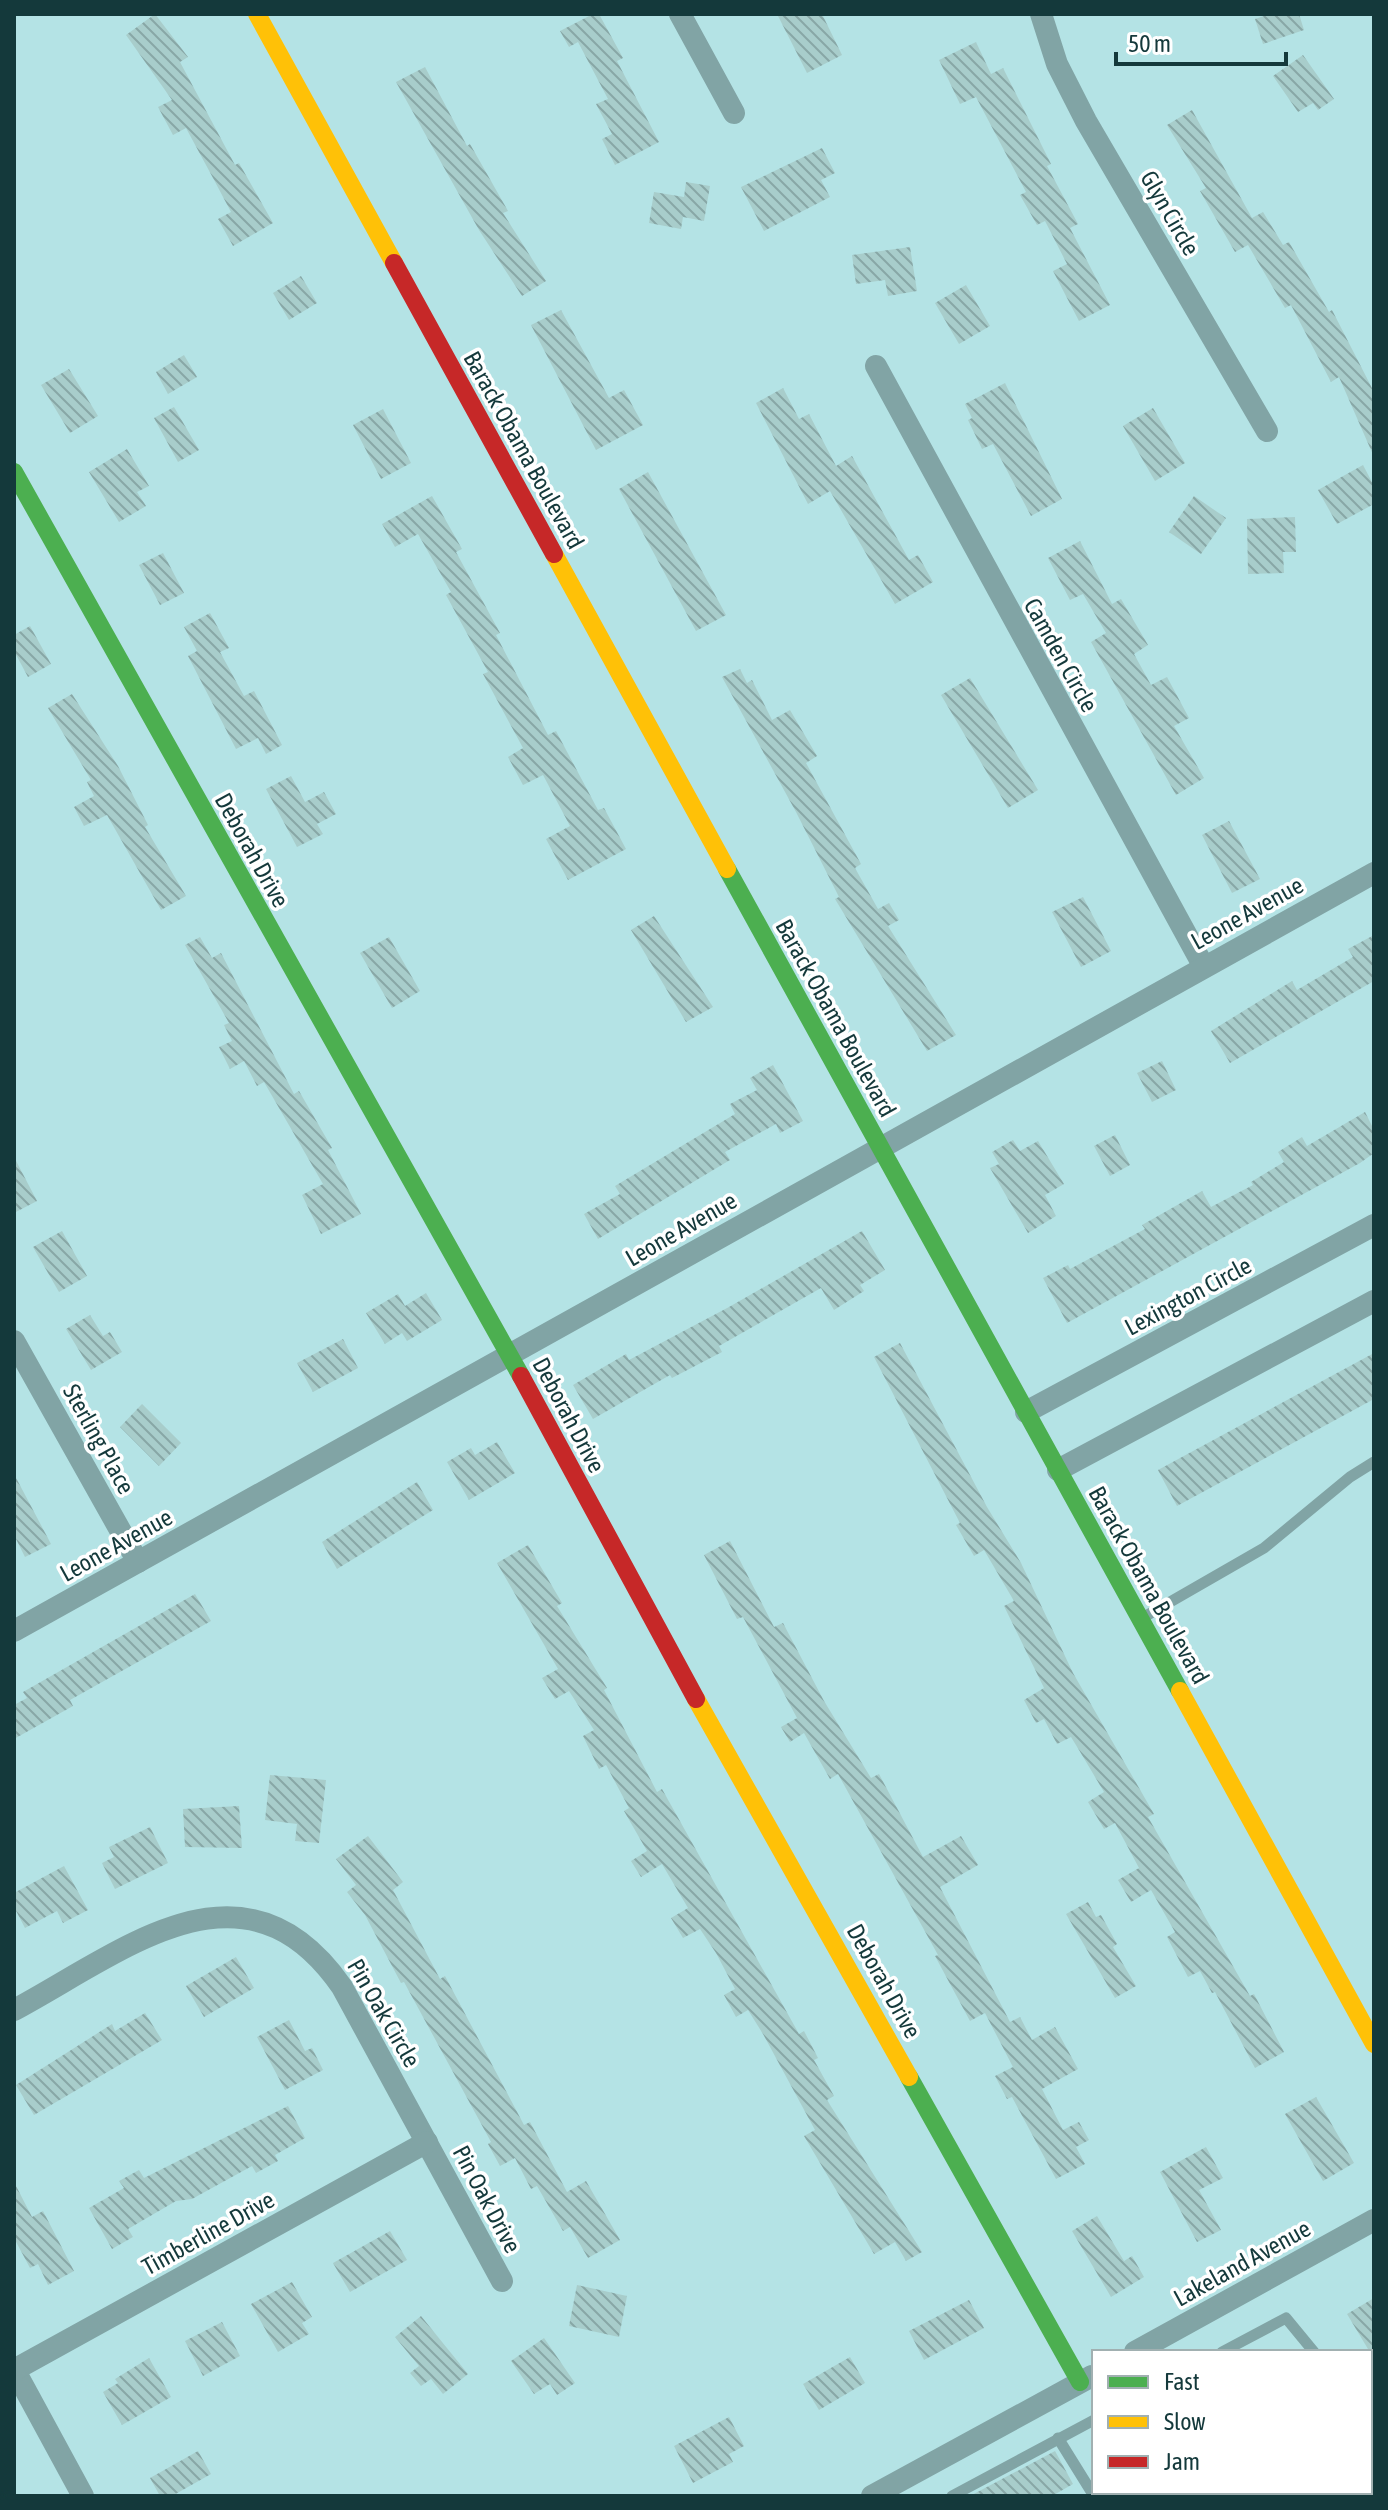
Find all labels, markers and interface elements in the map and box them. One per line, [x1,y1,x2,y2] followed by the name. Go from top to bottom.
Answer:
[1116,16,1286,66] scale bar
[1128,30,1171,57] text: 50 m
[1135,166,1205,260] street label: Glyn Circle
[458,347,590,553] street label: Barack Obama Boulevard
[1019,593,1103,717] street label: Camden Circle
[210,788,294,912] street label: Deborah Drive
[1186,871,1308,955] street label: Leone Avenue
[770,915,902,1121] street label: Barack Obama Boulevard
[621,1186,741,1272] street label: Leone Avenue
[1120,1251,1256,1341] street label: Lexington Circle
[527,1353,611,1477] street label: Deborah Drive
[58,1380,140,1498] street label: Sterling Place
[1083,1482,1215,1688] street label: Barack Obama Boulevard
[55,1503,177,1587] street label: Leone Avenue
[842,1919,926,2043] street label: Deborah Drive
[342,1954,426,2072] street label: Pin Oak Circle
[448,2141,526,2257] street label: Pin Oak Drive
[137,2186,279,2280] street label: Timberline Drive
[1169,2214,1315,2312] street label: Lakeland Avenue
[1092,2350,1372,2494] legend
[1164,2368,1200,2395] text: Fast
[1164,2408,1206,2435] text: Slow
[1164,2448,1200,2475] text: Jam

